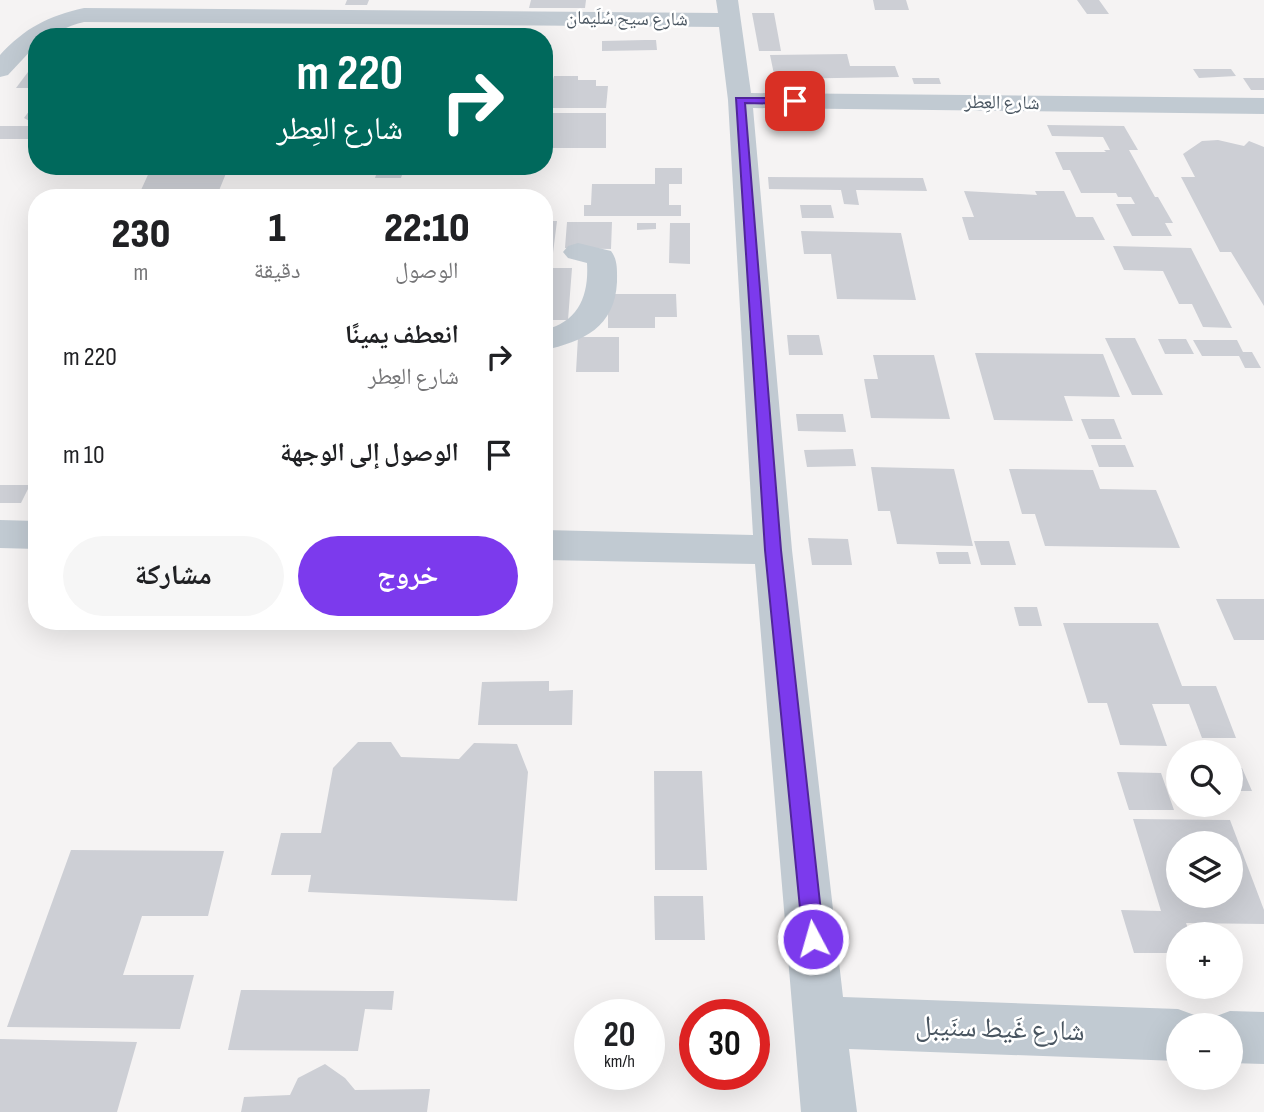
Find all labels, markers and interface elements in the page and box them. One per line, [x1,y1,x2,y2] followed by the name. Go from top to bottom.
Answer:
[566,6,688,32] street label: شارع سيح سُلَيمان
[297,45,403,104] text: 220 m
[427,56,518,147] icon: right
[765,71,825,131] pin
[776,82,814,120] icon: arrive
[963,91,1040,115] street label: شارع العِطر
[276,110,403,149] text: شارع العِطر
[269,203,286,254] text: 1
[384,203,470,254] text: 22:10
[111,209,170,260] text: 230
[254,257,301,285] text: دقيقة
[395,257,459,285] text: الوصول
[133,259,148,287] text: m
[345,320,459,351] text: انعطف يمينًا
[480,338,518,376] icon: right
[63,342,117,373] text: 220 m
[368,363,459,391] text: شارع العِطر
[480,436,518,474] icon: arrive
[280,438,459,469] text: الوصول إلى الوجهة
[63,440,105,471] text: 10 m
[63,536,284,616] button: مشاركة
[298,536,518,616] button: خروج
[1166,740,1243,1090] map controls
[1166,740,1243,817] button: search
[1166,831,1243,908] button: layers
[776,902,850,976] position arrow
[1166,922,1243,999] button: +
[679,999,770,1090] speed limit sign: 30
[915,1010,1085,1048] street label: شارع غَيط سنَيبل
[1166,1013,1243,1090] button: −
[604,1014,636,1057] text: 20
[604,1051,635,1072] text: km/h

